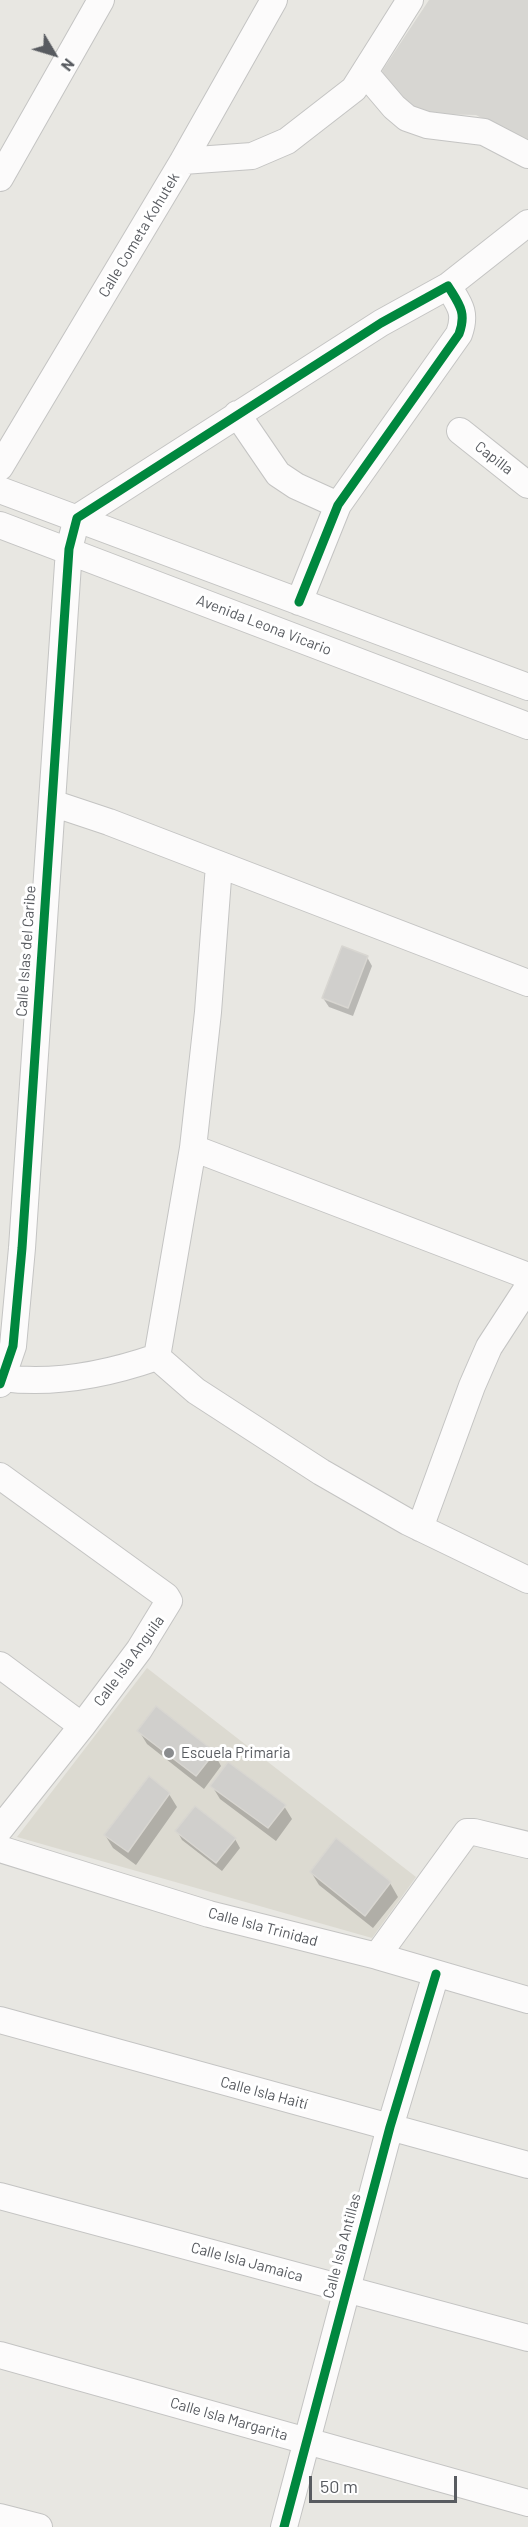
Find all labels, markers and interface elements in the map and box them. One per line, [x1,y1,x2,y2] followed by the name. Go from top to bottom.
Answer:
[24,24,84,84] north arrow
[58,55,79,75] text: N
[95,169,183,301] street label: Calle Cometa Kohutek
[471,438,517,478] street label: Capilla
[194,591,334,659] street label: Avenida Leona Vicario
[12,885,40,1017] street label: Calle Islas del Caribe
[90,1612,168,1710] street label: Calle Isla Anguila
[181,1744,290,1762] place label: Escuela Primaria
[162,1746,176,1760] marker: Escuela Primaria
[206,1904,320,1950] street label: Calle Isla Trinidad
[218,2073,310,2113] street label: Calle Isla Haití
[319,2191,365,2301] street label: Calle Isla Antillas
[189,2238,305,2286] street label: Calle Isla Jamaica
[168,2394,290,2444] street label: Calle Isla Margarita
[312,2464,460,2502] scale bar
[320,2475,358,2497] text: 50 m

